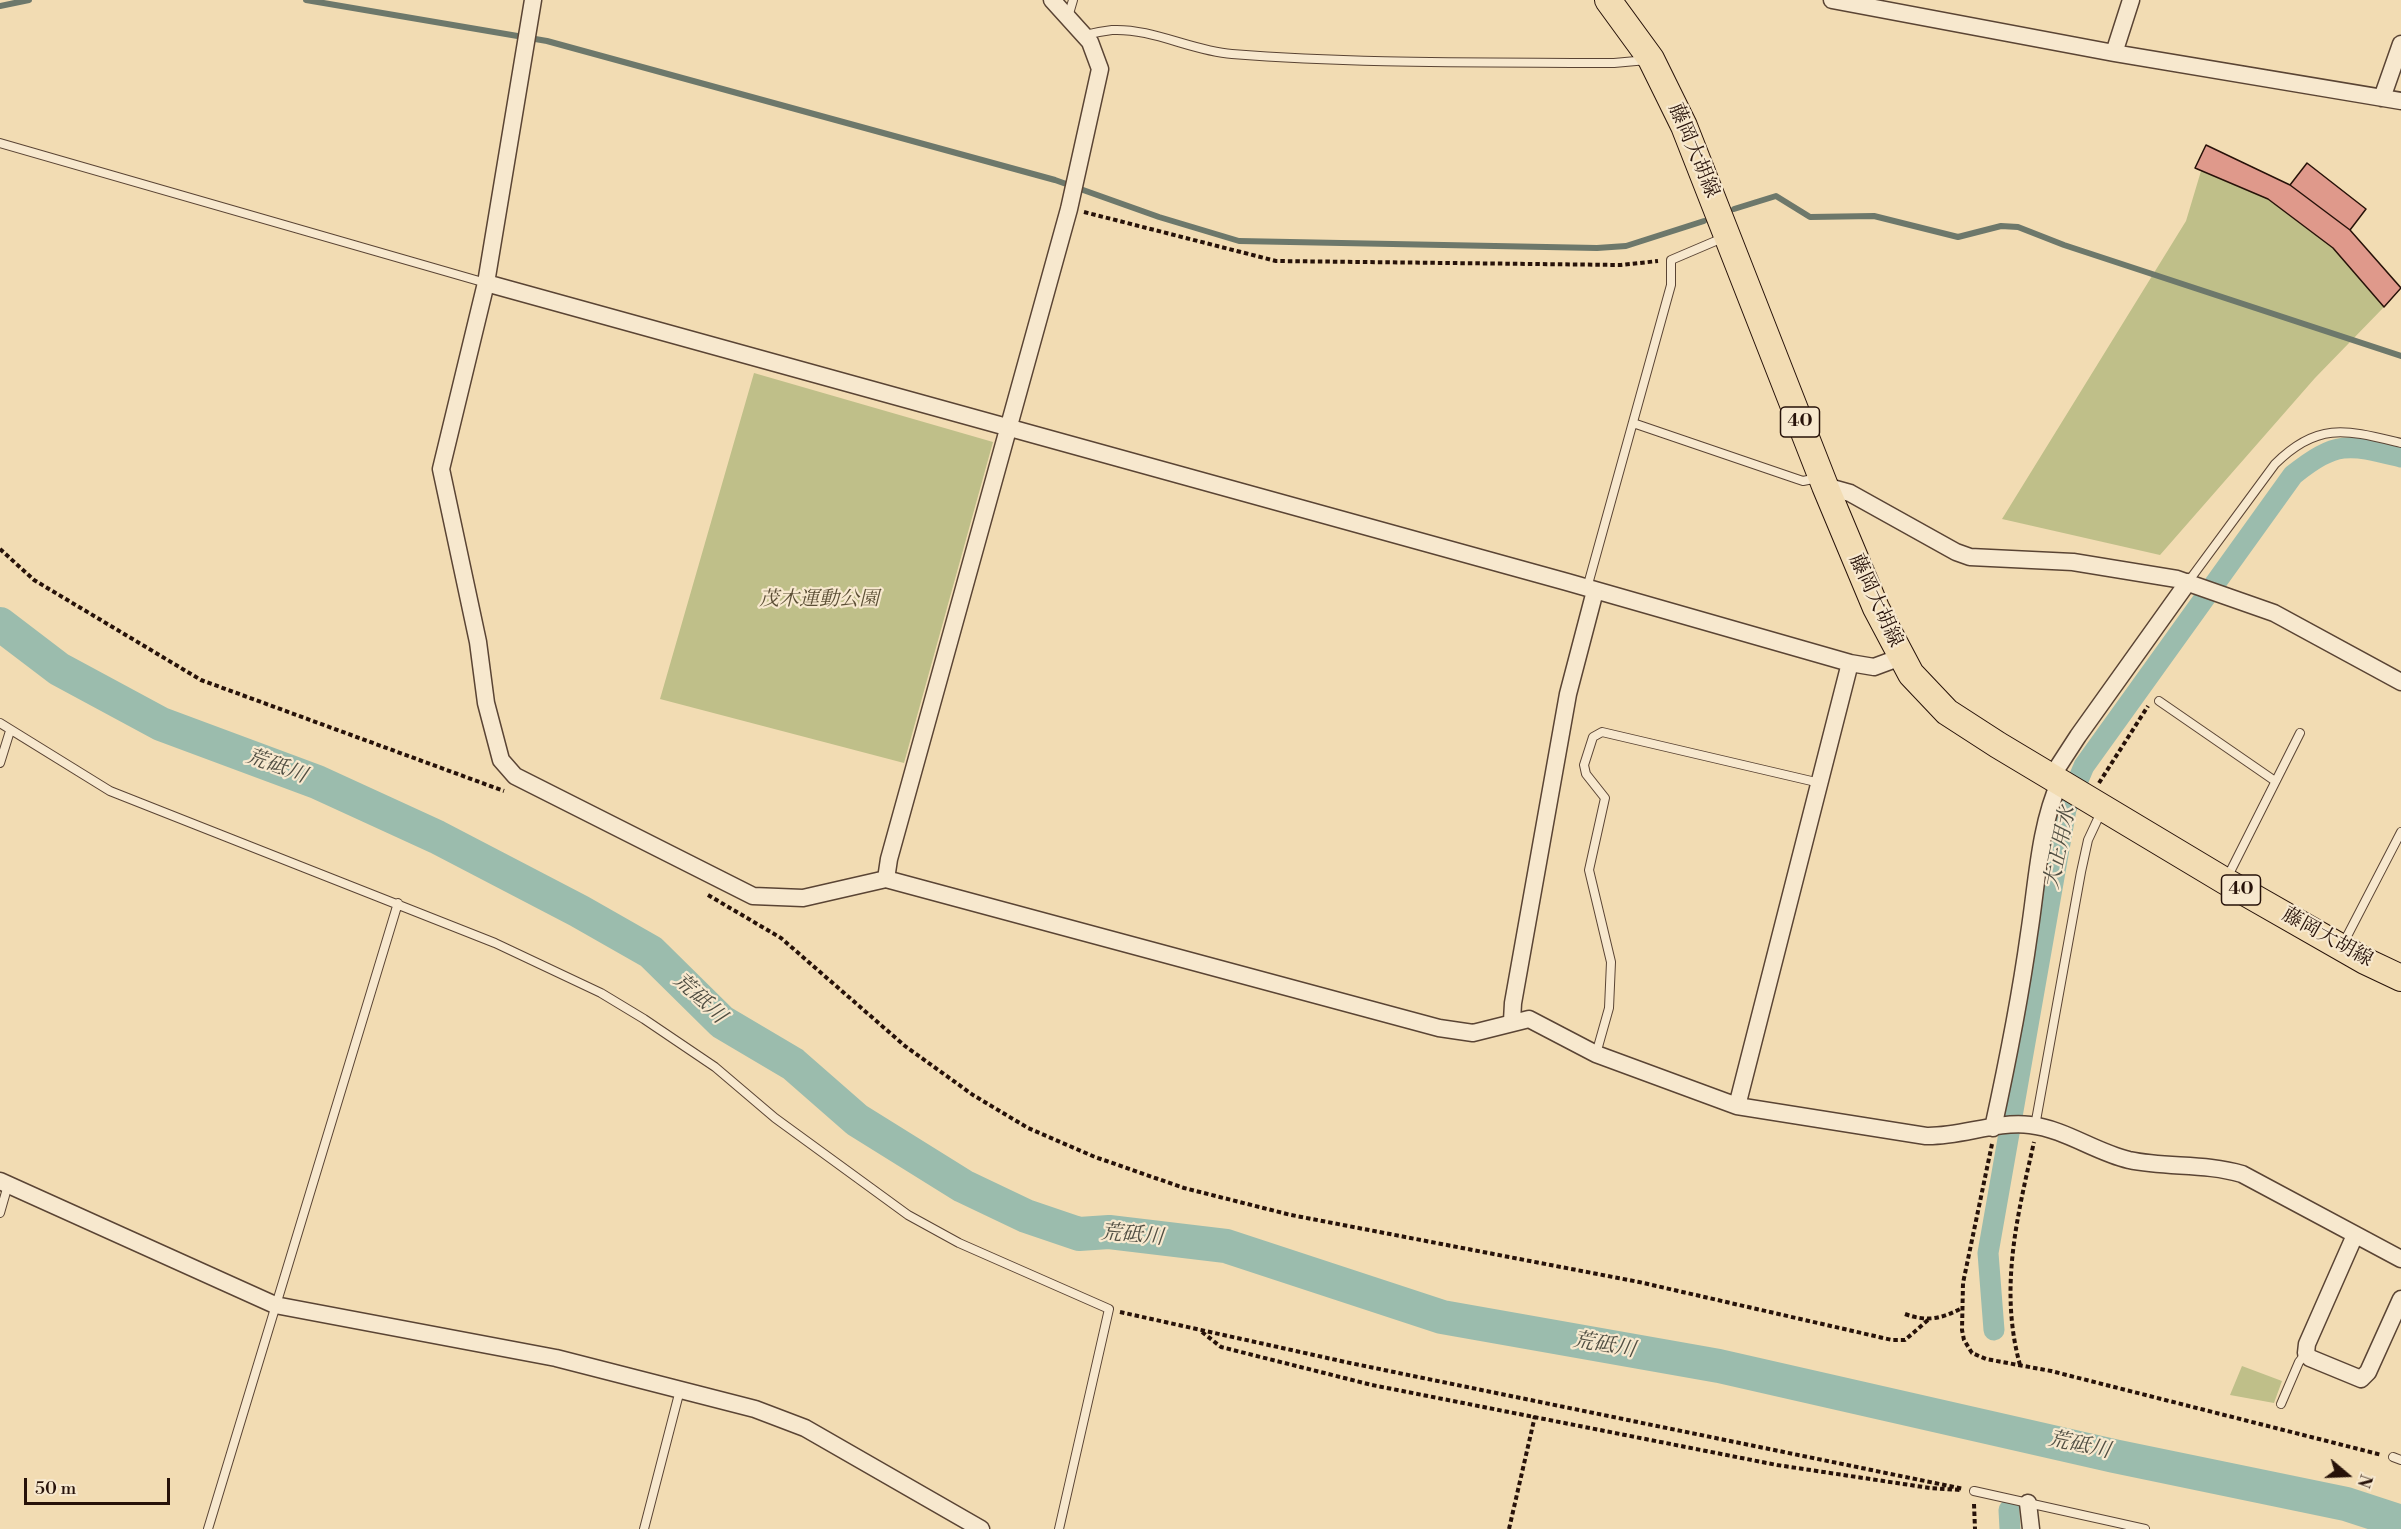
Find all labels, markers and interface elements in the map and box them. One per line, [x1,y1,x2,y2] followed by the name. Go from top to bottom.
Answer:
[1662,100,1724,202] street label: 藤岡大胡線
[1780,407,1820,437] road number: 40
[1843,551,1907,651] street label: 藤岡大胡線
[759,588,879,612] park label: 茂木運動公園
[242,744,310,790] water label: 荒砥川
[2040,804,2082,892] water label: 大正用水
[2222,875,2260,905] road number: 40
[2277,903,2377,973] street label: 藤岡大胡線
[667,968,731,1030] water label: 荒砥川
[1100,1221,1164,1251] water label: 荒砥川
[1571,1328,1637,1364] water label: 荒砥川
[2046,1427,2112,1465] water label: 荒砥川
[2317,1445,2377,1505] north arrow
[27,1466,172,1504] scale bar
[2353,1472,2376,1490] text: N
[35,1477,76,1500] text: 50 m

